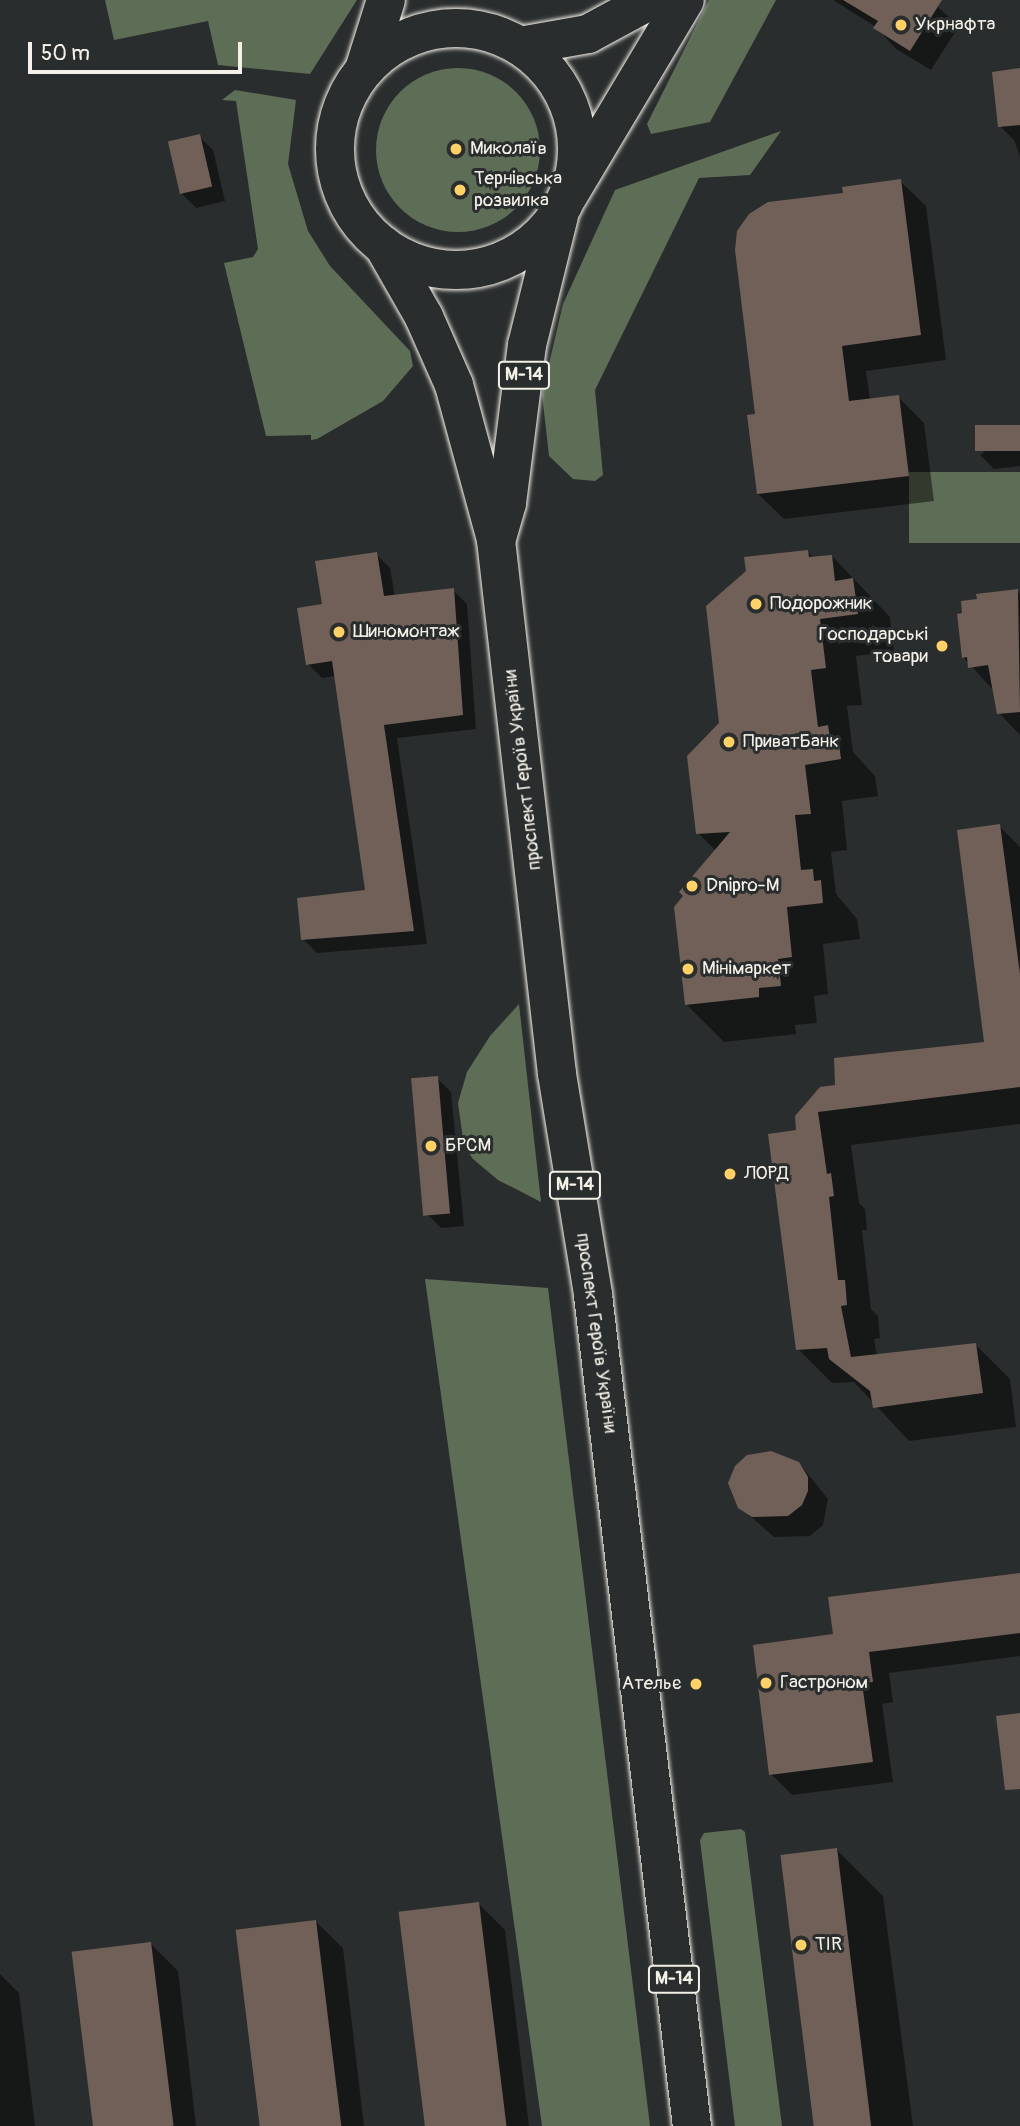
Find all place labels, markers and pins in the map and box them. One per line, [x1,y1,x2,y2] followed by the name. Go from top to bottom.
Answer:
[915,14,995,36] place label: Укрнафта
[893,17,909,33] marker: Укрнафта
[470,138,547,160] place label: Миколаїв
[448,141,464,157] marker: Миколаїв
[474,168,562,212] place label: Тернівська розвилка
[452,182,468,198] marker: Тернівська розвилка
[770,593,872,615] place label: Подорожник
[748,596,764,612] marker: Подорожник
[353,621,459,643] place label: Шиномонтаж
[331,624,347,640] marker: Шиномонтаж
[818,624,928,668] place label: Господарські товари
[934,638,950,654] marker: Господарські товари
[743,731,839,753] place label: ПриватБанк
[721,734,737,750] marker: ПриватБанк
[706,875,779,897] place label: Dnipro-M
[684,878,700,894] marker: Dnipro-M
[702,958,791,980] place label: Мінімаркет
[680,961,696,977] marker: Мінімаркет
[445,1135,491,1157] place label: БРСМ
[423,1138,439,1154] marker: БРСМ
[744,1163,788,1185] place label: ЛОРД
[722,1166,738,1182] marker: ЛОРД
[780,1672,868,1694] place label: Гастроном
[622,1673,682,1695] place label: Ательє
[758,1675,774,1691] marker: Гастроном
[688,1676,704,1692] marker: Ательє
[815,1934,842,1956] place label: TIR
[793,1937,809,1953] marker: TIR

